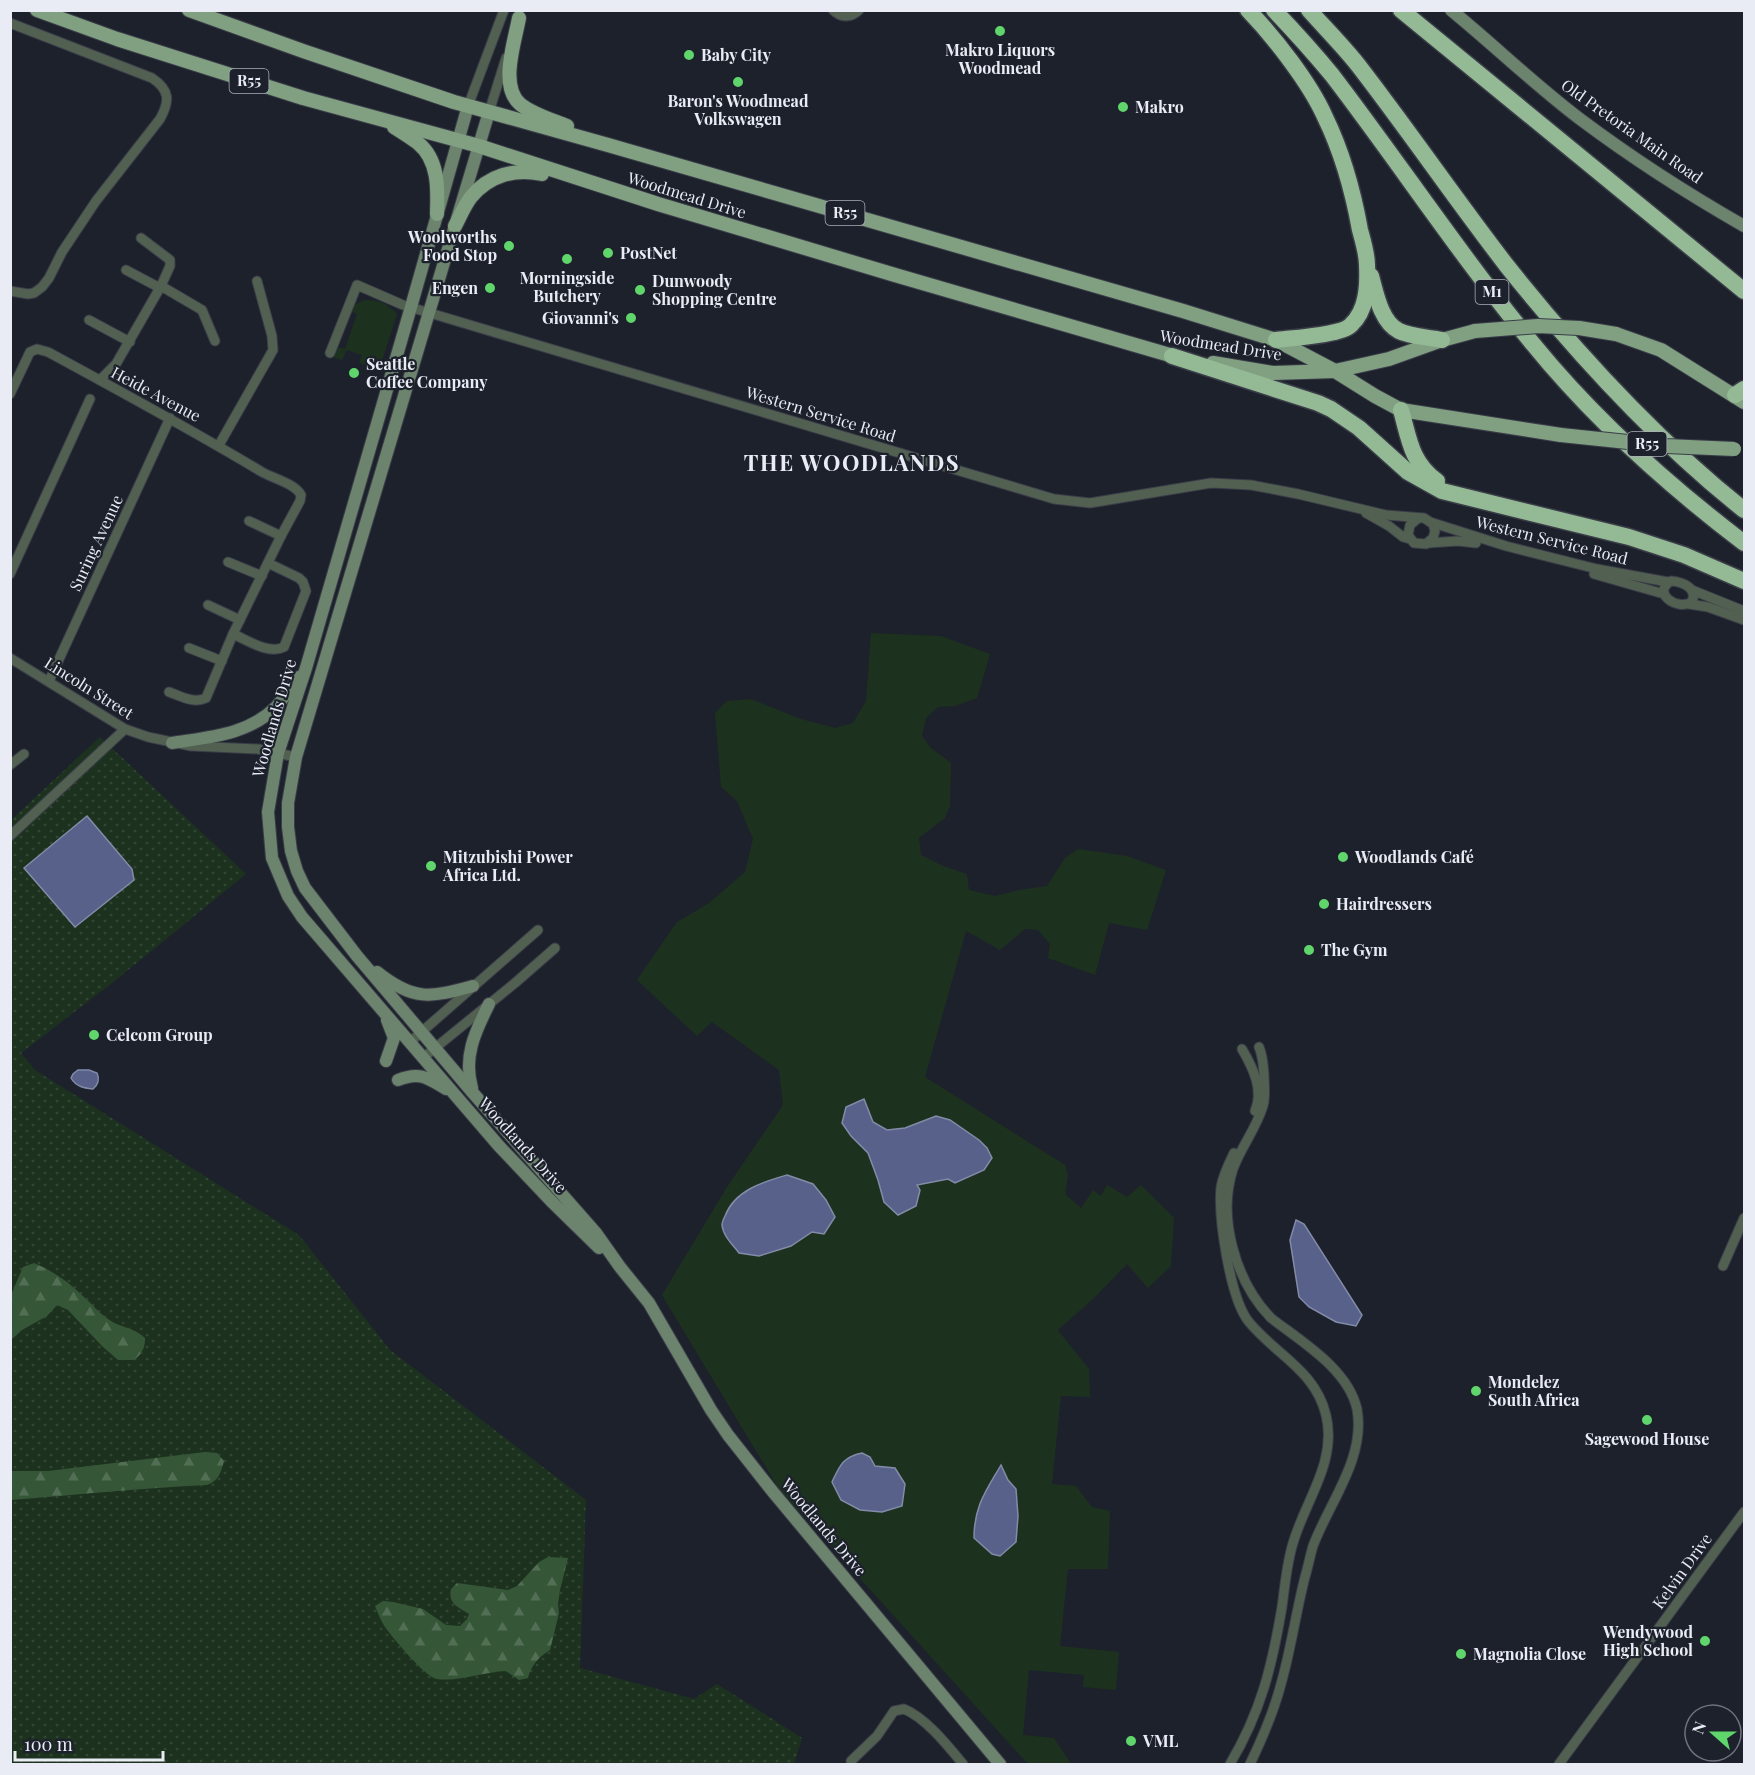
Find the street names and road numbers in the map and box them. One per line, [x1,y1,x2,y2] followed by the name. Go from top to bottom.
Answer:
[230,69,268,93] road number: R55
[1557,74,1707,187] street label: Old Pretoria Main Road
[624,166,749,223] street label: Woodmead Drive
[826,201,864,225] road number: R55
[1476,280,1508,304] road number: M1
[1158,324,1283,364] street label: Woodmead Drive
[108,361,205,426] street label: Heide Avenue
[743,380,899,446] street label: Western Service Road
[1628,432,1666,456] road number: R55
[64,491,127,594] street label: Suring Avenue
[1473,510,1630,569] street label: Western Service Road
[41,652,138,723] street label: Lincoln Street
[246,656,300,780] street label: Woodlands Drive
[474,1092,572,1197] street label: Woodlands Drive
[777,1472,872,1580] street label: Woodlands Drive
[1647,1529,1716,1613] street label: Kelvin Drive

